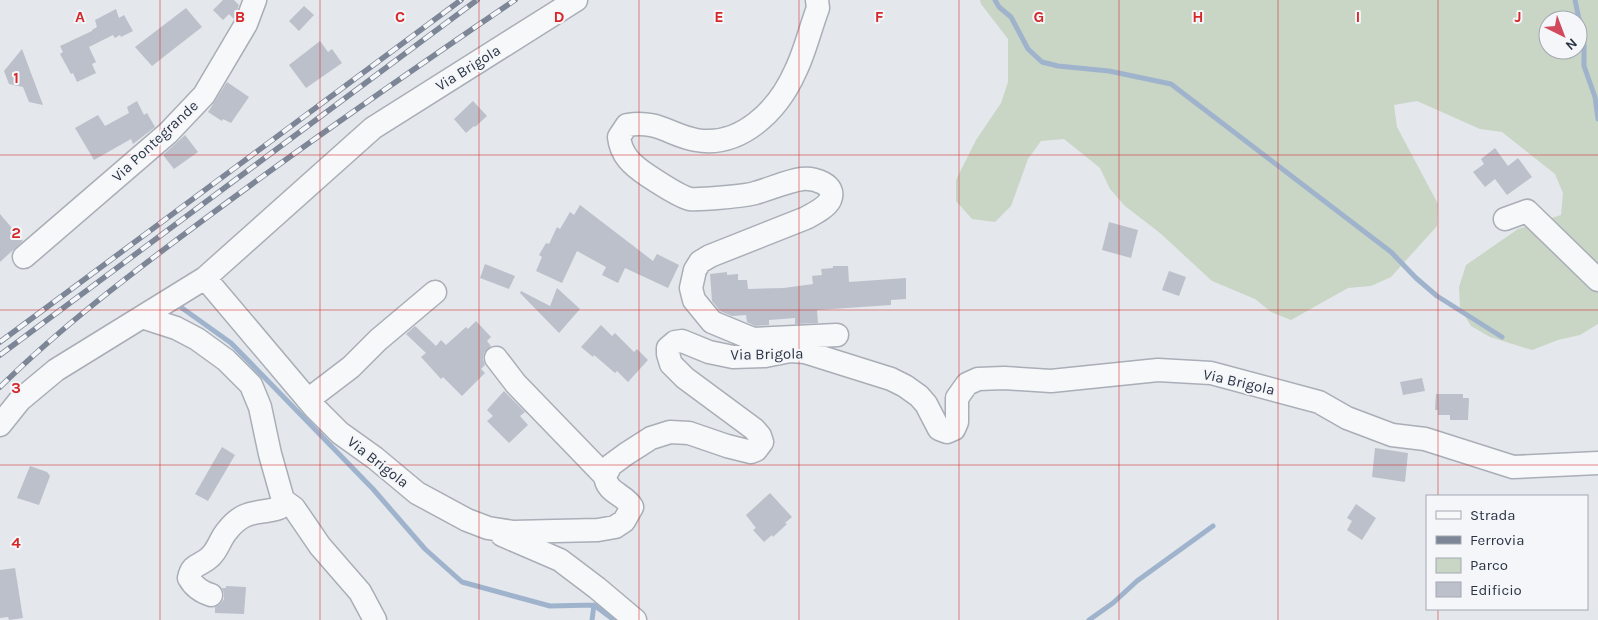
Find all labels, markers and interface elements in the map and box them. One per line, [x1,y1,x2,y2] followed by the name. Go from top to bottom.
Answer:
[75,7,85,26] text: A
[235,7,245,26] text: B
[395,7,405,26] text: C
[554,7,565,26] text: D
[714,7,724,26] text: E
[875,7,884,26] text: F
[1034,7,1044,26] text: G
[1192,7,1204,26] text: H
[1356,7,1360,26] text: I
[1514,7,1522,26] text: J
[1538,10,1588,60] north arrow
[1562,35,1581,54] text: N
[432,41,504,95] street label: Via Brigola
[13,68,19,87] text: 1
[108,96,202,186] street label: Via Pontegrande
[11,223,21,242] text: 2
[730,344,804,364] street label: Via Brigola
[1201,365,1277,399] street label: Via Brigola
[11,378,21,397] text: 3
[344,432,412,492] street label: Via Brigola
[1426,495,1588,610] legend
[1470,506,1516,524] text: Strada
[1470,531,1524,549] text: Ferrovia
[11,533,21,552] text: 4
[1470,556,1508,574] text: Parco
[1470,581,1522,599] text: Edificio

